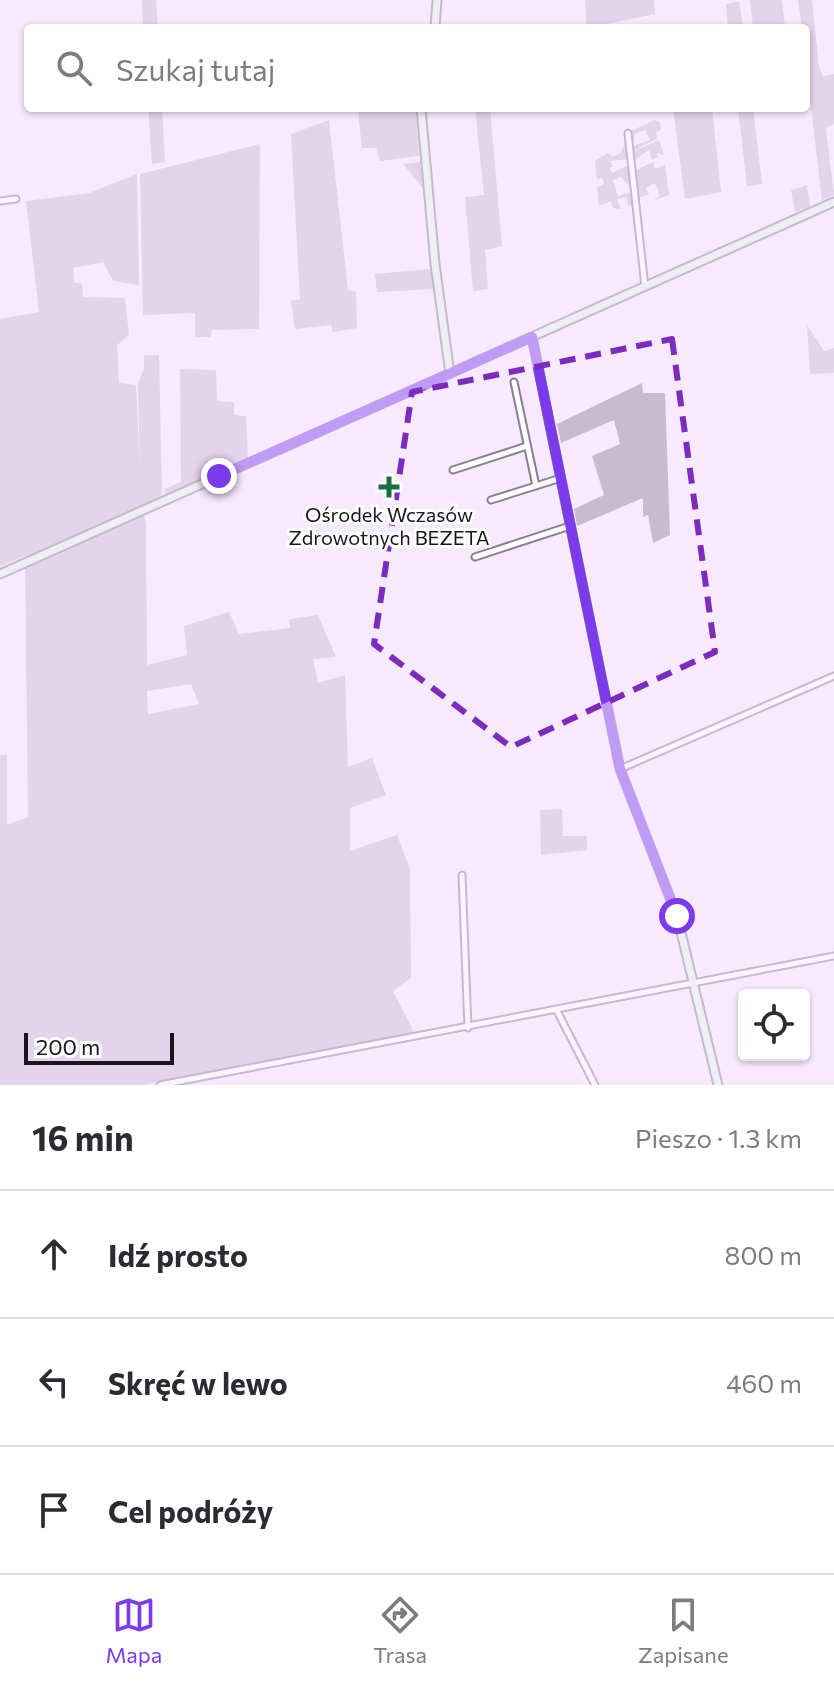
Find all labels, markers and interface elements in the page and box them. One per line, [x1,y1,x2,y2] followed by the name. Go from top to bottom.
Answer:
[24,24,810,112] search box
[52,46,96,90] icon: search
[116,50,275,87] text: Szukaj tutaj
[201,458,237,494] route end
[378,476,400,498] marker: Ośrodek Wczasów Zdrowotnych BEZETA
[288,502,490,549] place label: Ośrodek Wczasów Zdrowotnych BEZETA
[659,898,695,934] route start
[738,989,810,1061] map controls
[738,989,810,1061] button: locate
[24,1029,174,1065] scale bar
[36,1033,100,1060] text: 200 m
[32,1116,134,1158] text: 16 min
[635,1122,802,1153] text: Pieszo · 1.3 km
[32,1232,76,1276] icon: ahead
[108,1236,248,1273] text: Idź prosto
[725,1239,802,1270] text: 800 m
[32,1360,76,1404] icon: left
[108,1364,288,1401] text: Skręć w lewo
[726,1367,802,1398] text: 460 m
[32,1488,76,1532] icon: arrive
[108,1492,273,1529] text: Cel podróży
[105,1593,162,1668] tab: Mapa
[373,1593,427,1668] tab: Trasa
[638,1593,729,1668] tab: Zapisane

